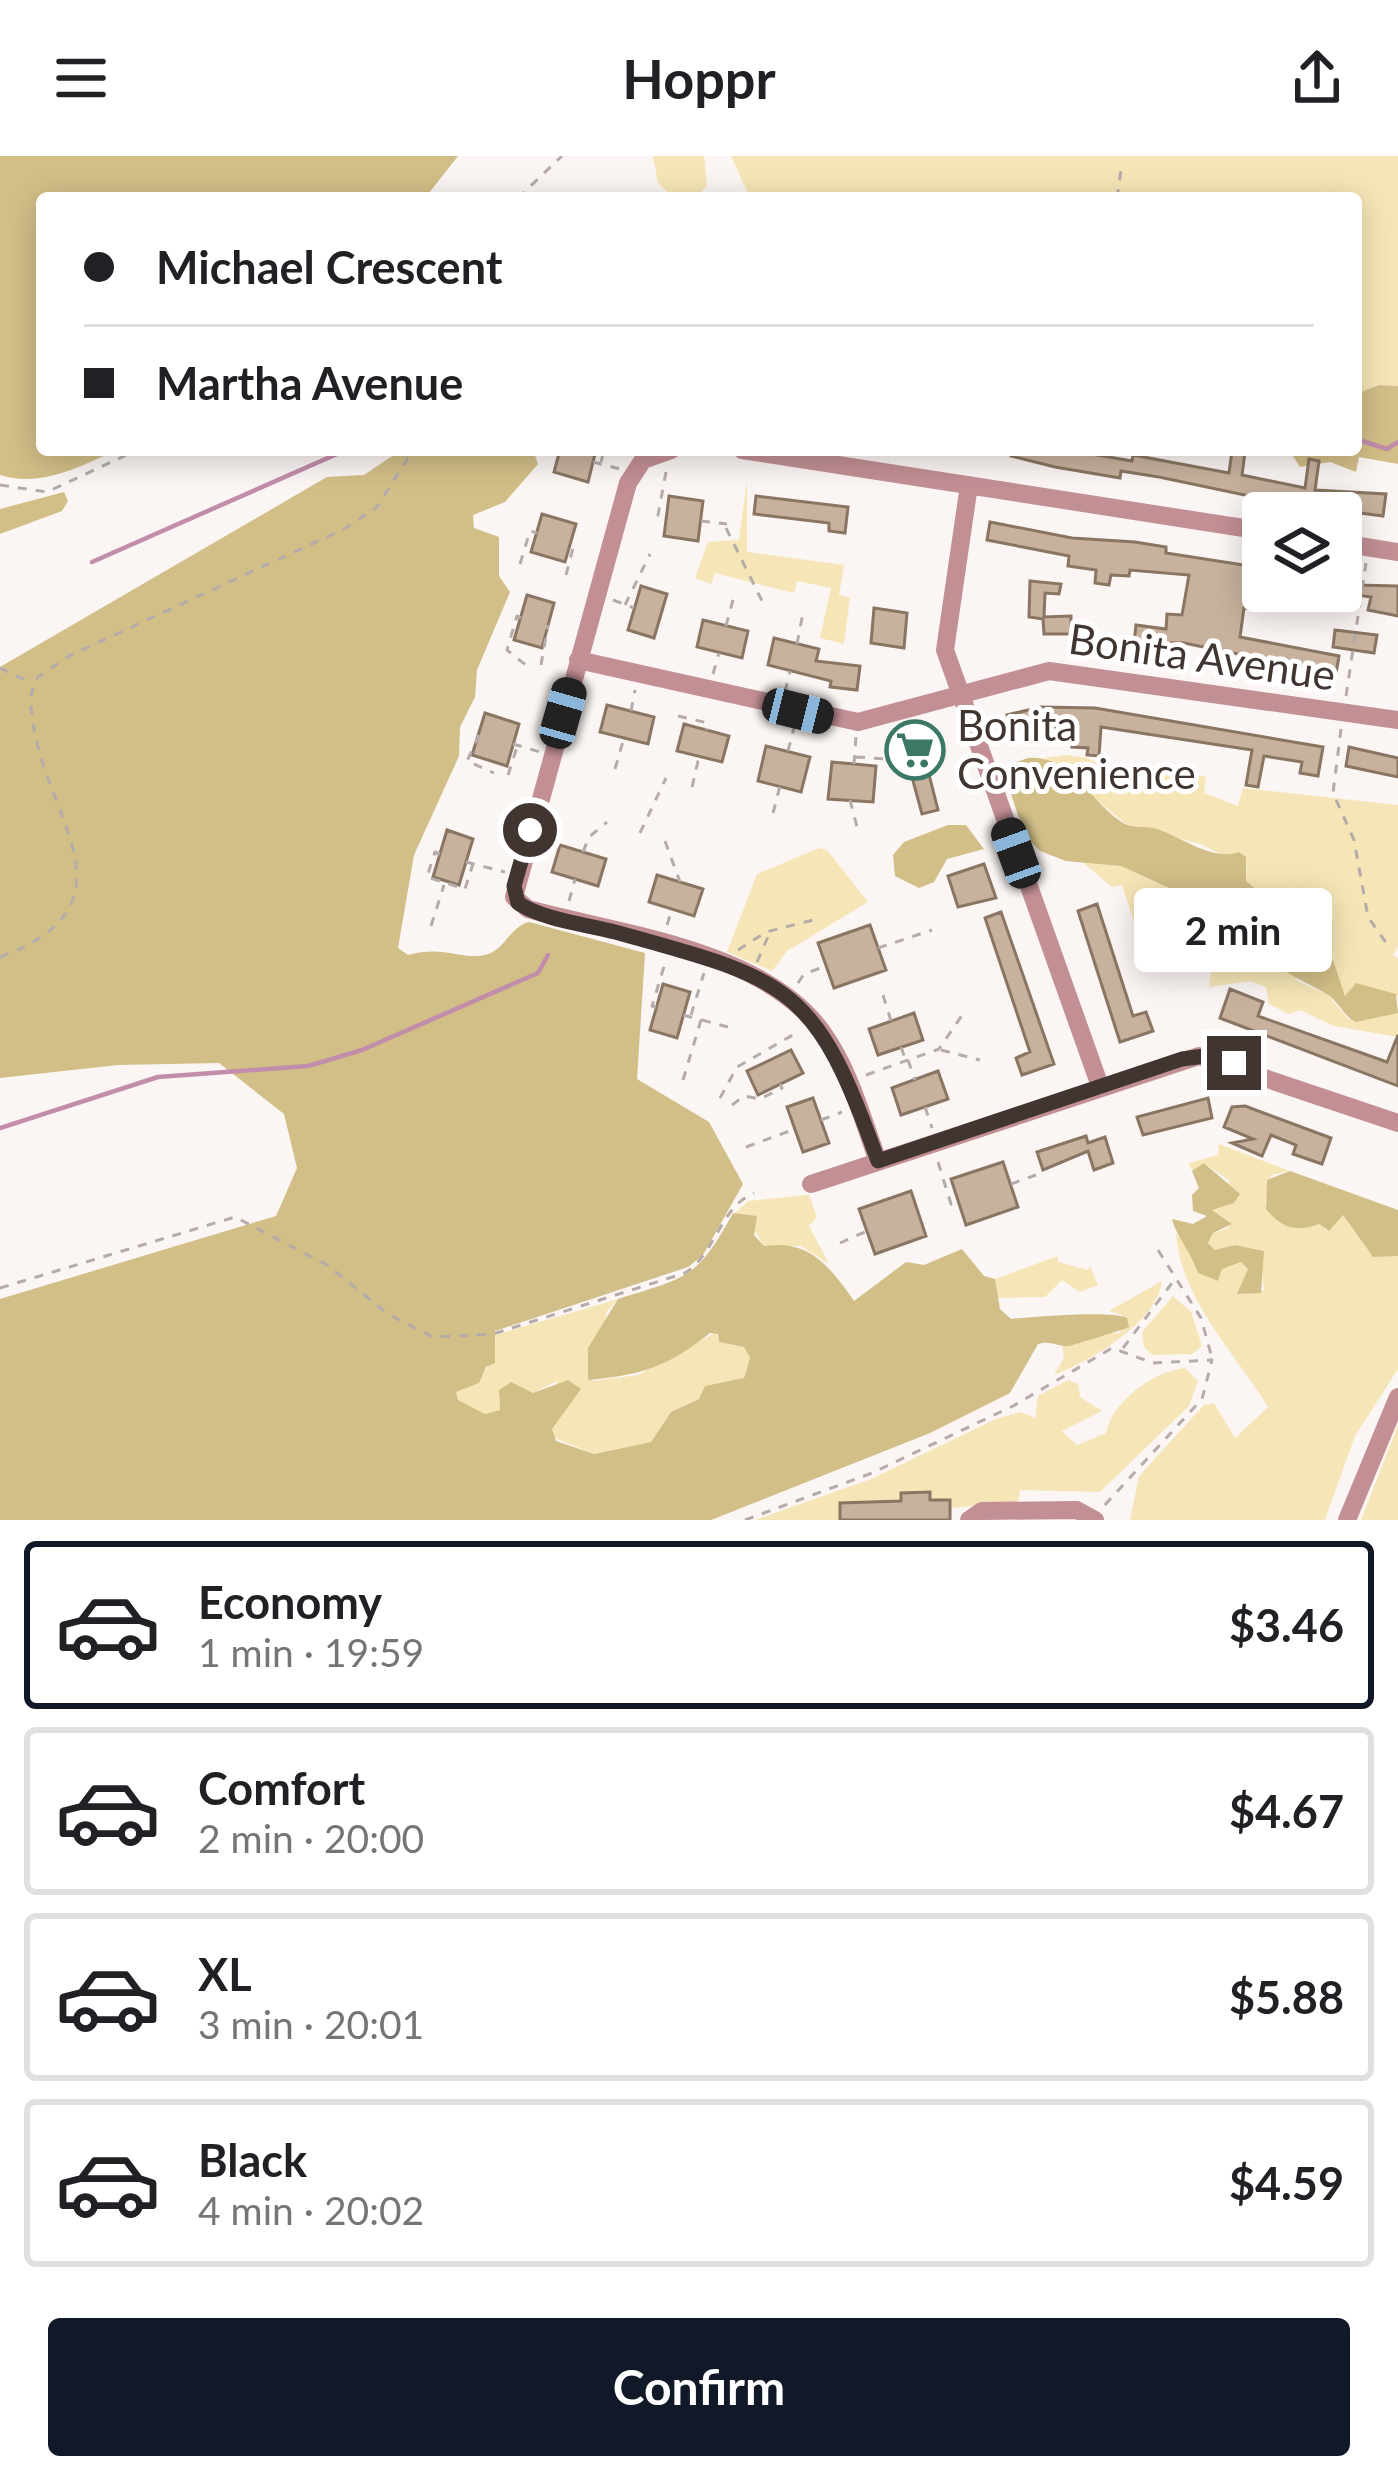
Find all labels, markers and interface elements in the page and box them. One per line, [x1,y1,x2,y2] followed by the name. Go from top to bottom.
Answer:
[48,45,114,111] icon: menu
[1284,45,1350,111] icon: share
[622,46,776,111] text: Hoppr
[156,240,502,294] text: Michael Crescent
[156,356,463,410] text: Martha Avenue
[1242,492,1362,612] map controls
[1242,492,1362,612] button: layers
[1066,613,1339,699] street label: Bonita Avenue
[536,673,590,753] car
[759,685,837,737] car
[957,700,1196,798] place label: Bonita Convenience
[884,719,946,781] supermarket icon: Bonita Convenience
[503,803,557,857] route start
[987,813,1045,893] car
[1135,889,1333,973] callout: 2 min
[1185,907,1281,953] text: 2 min
[1207,1036,1261,1090] route end
[54,1571,162,1679] icon: car
[198,1575,382,1629] text: Economy
[1229,1598,1344,1652] text: $3.46
[198,1629,424,1675] text: 1 min · 19:59
[54,1757,162,1865] icon: car
[198,1761,365,1815] text: Comfort
[1229,1784,1344,1838] text: $4.67
[198,1815,424,1861] text: 2 min · 20:00
[54,1943,162,2051] icon: car
[198,1947,252,2001] text: XL
[1229,1970,1344,2024] text: $5.88
[198,2001,424,2047] text: 3 min · 20:01
[54,2129,162,2237] icon: car
[198,2133,307,2187] text: Black
[1229,2156,1344,2210] text: $4.59
[198,2187,424,2233] text: 4 min · 20:02
[48,2318,1350,2456] button: Confirm

